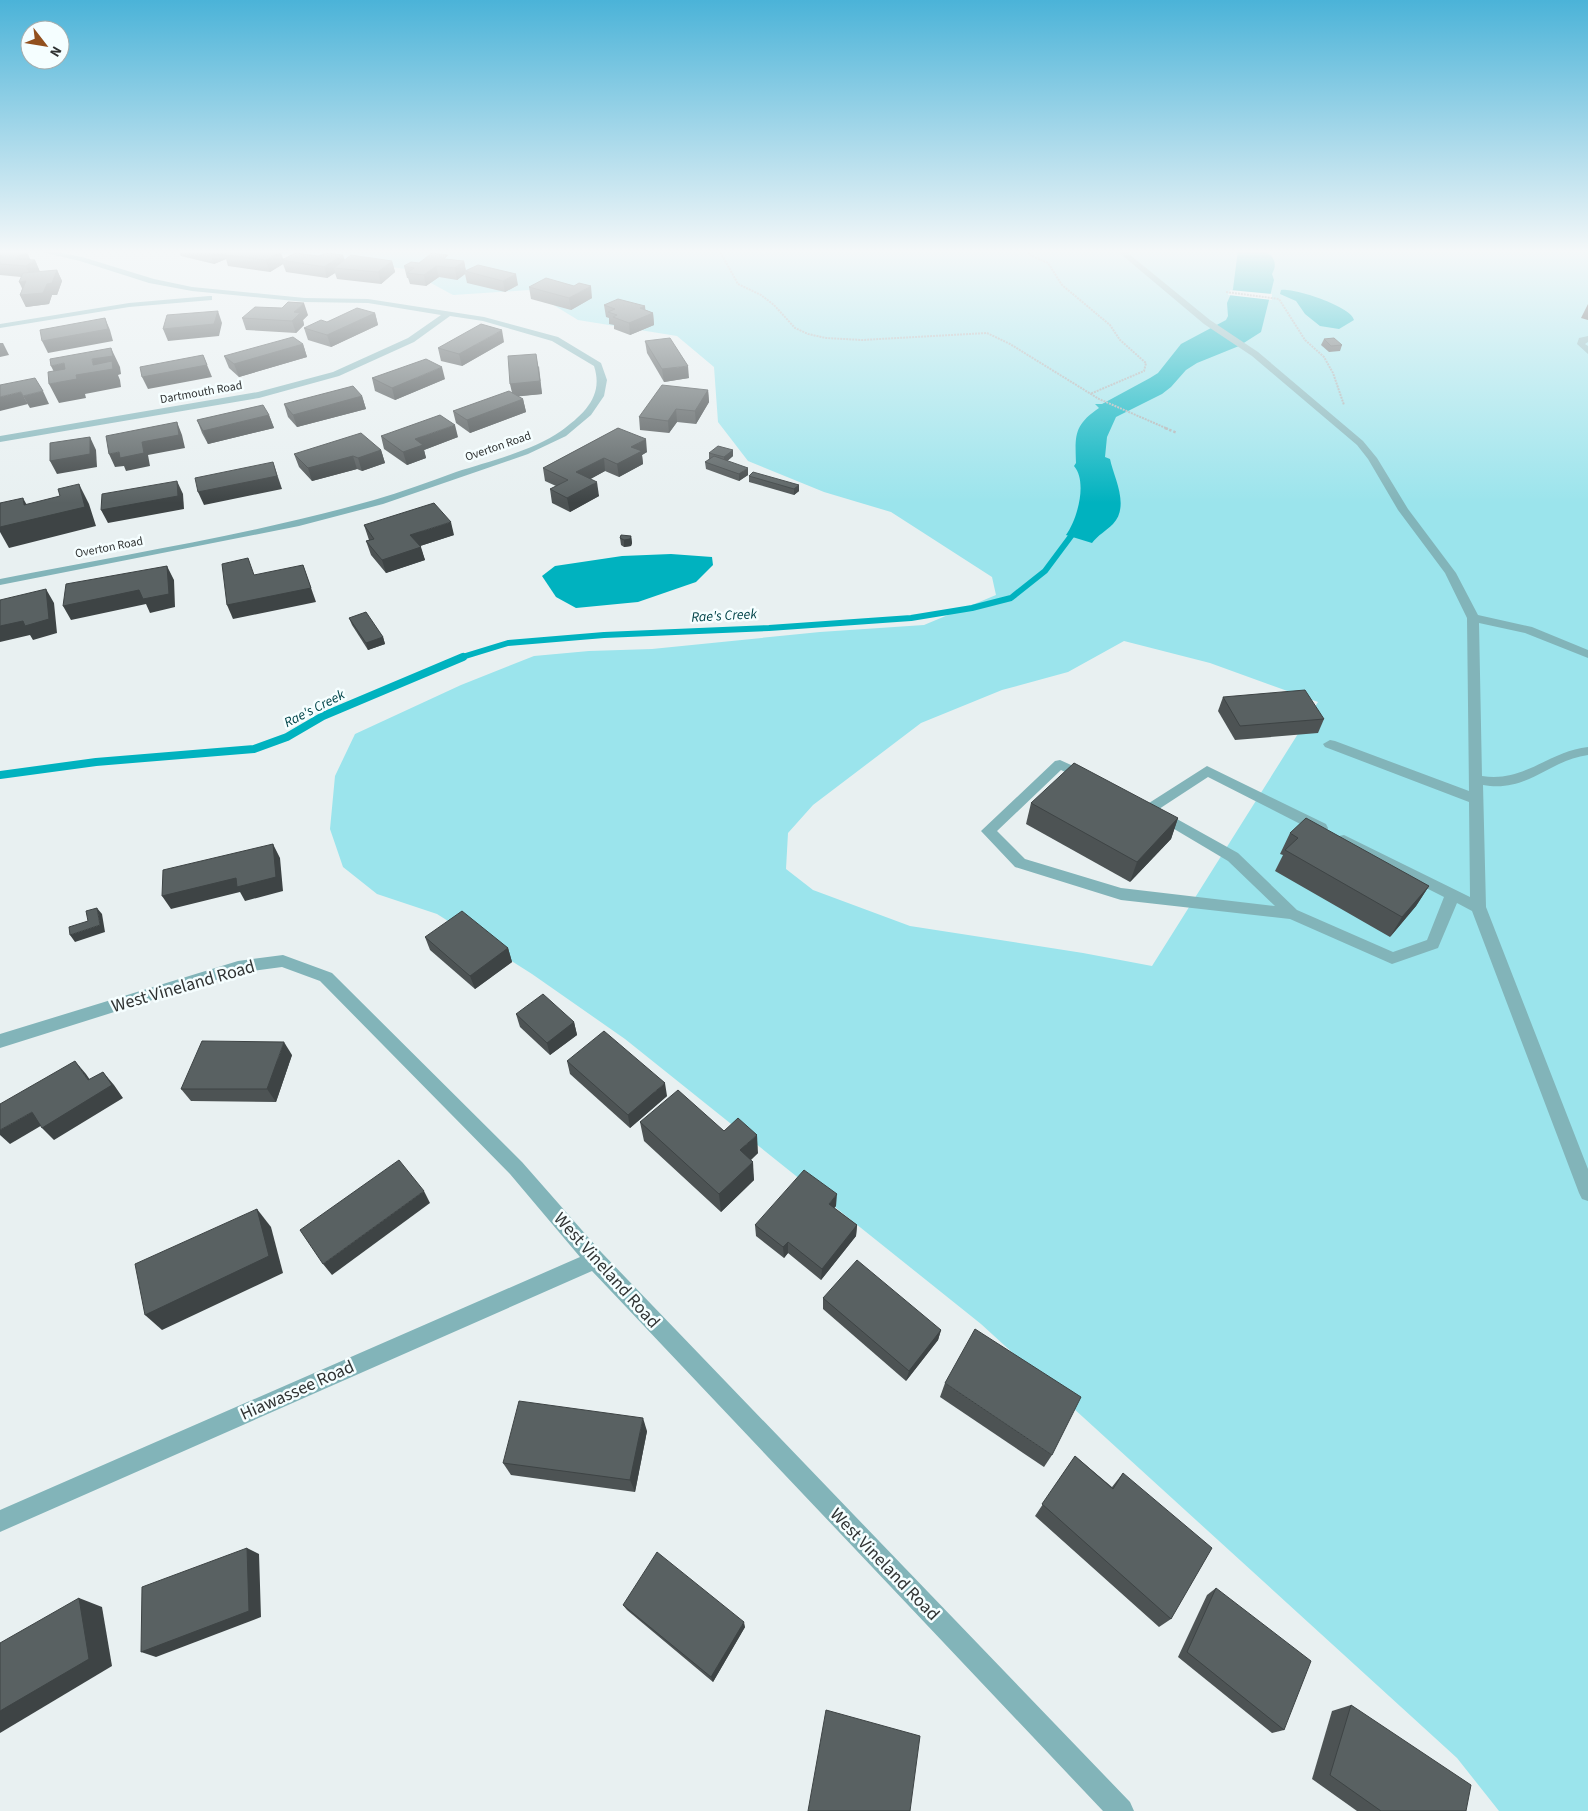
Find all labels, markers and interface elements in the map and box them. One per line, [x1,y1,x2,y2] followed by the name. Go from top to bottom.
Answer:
[20,20,70,70] north arrow
[44,42,66,60] text: N
[159,377,244,408] street label: Dartmouth Road
[463,427,533,466] street label: Overton Road
[74,533,144,562] street label: Overton Road
[691,604,758,628] water label: Rae's Creek
[281,685,349,733] water label: Rae's Creek
[108,954,258,1019] street label: West Vineland Road
[548,1207,665,1334] street label: West Vineland Road
[236,1354,358,1427] street label: Hiawassee Road
[824,1502,945,1626] street label: West Vineland Road

